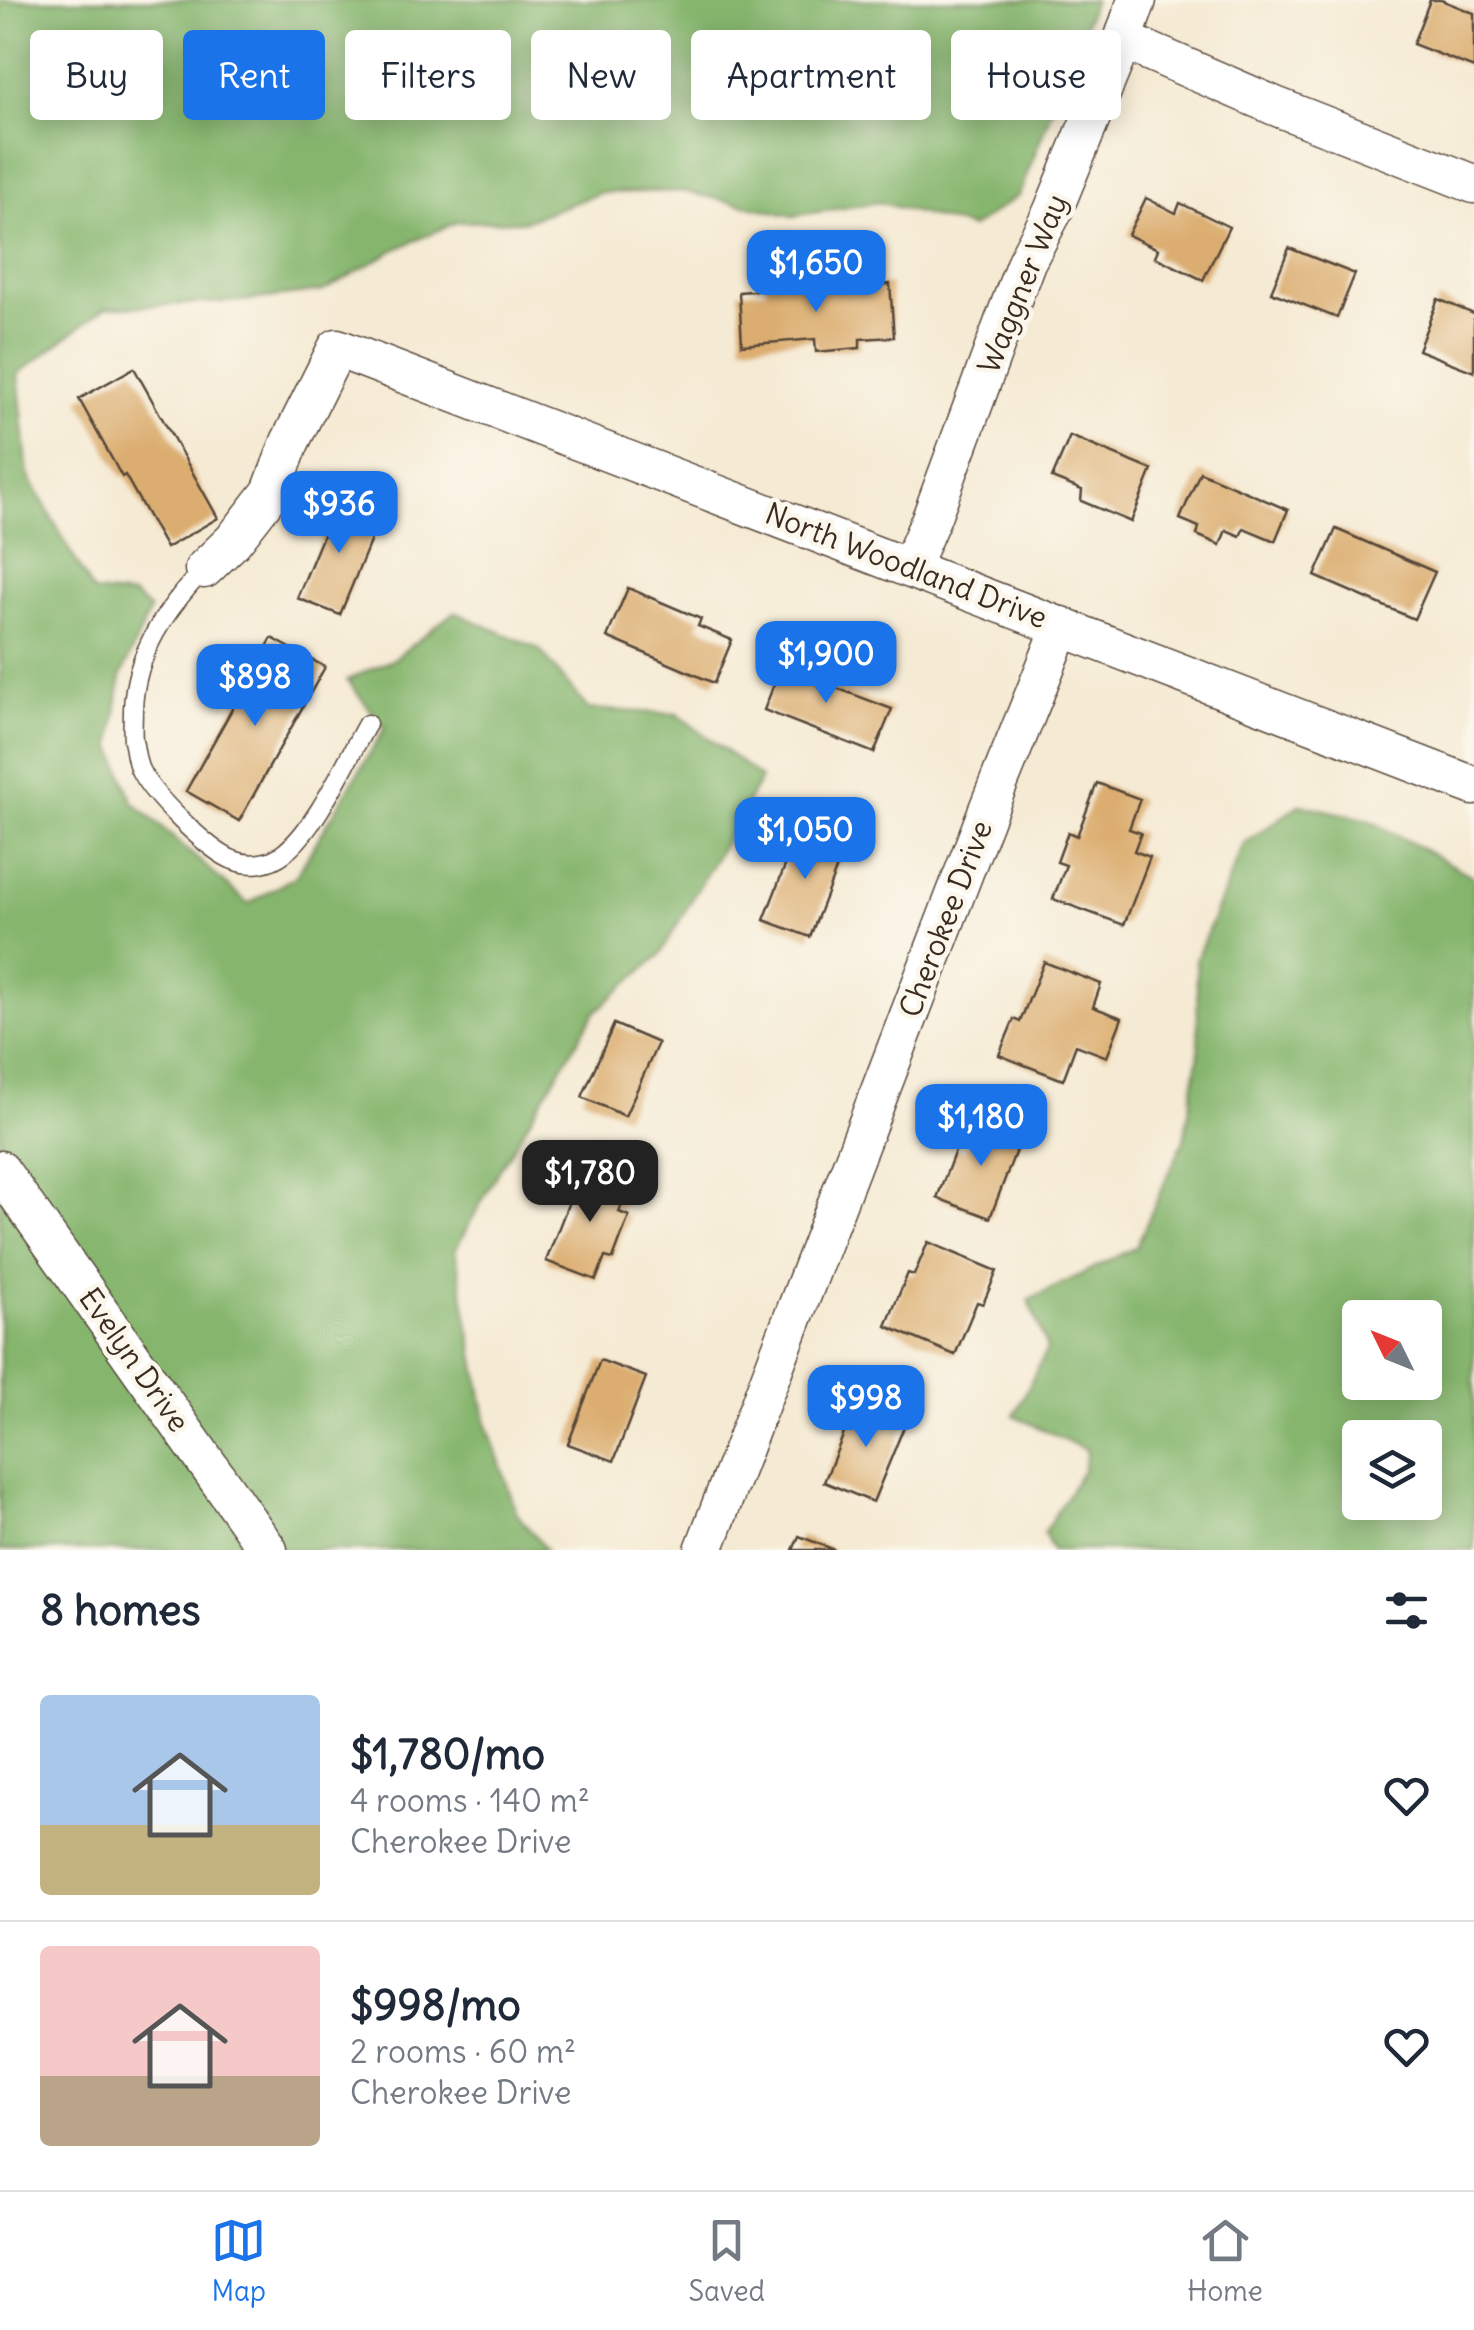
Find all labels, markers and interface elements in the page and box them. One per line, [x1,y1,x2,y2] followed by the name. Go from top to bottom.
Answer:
[30,30,163,120] chip: Buy
[183,30,325,120] chip: Rent
[345,30,511,120] chip: Filters
[531,30,671,120] chip: New
[691,30,931,120] chip: Apartment
[951,30,1121,120] chip: House
[969,188,1075,379] street label: Waggner Way
[735,230,897,315] pin: $1,650
[769,242,863,283] text: $1,650
[280,471,398,556] pin: $936
[303,483,375,524] text: $936
[760,494,1053,636] street label: North Woodland Drive
[745,621,907,706] pin: $1,900
[777,633,875,674] text: $1,900
[196,644,314,729] pin: $898
[219,656,292,697] text: $898
[724,797,886,882] pin: $1,050
[756,809,854,850] text: $1,050
[890,815,1000,1022] street label: Cherokee Drive
[900,1084,1062,1169] pin: $1,180
[937,1096,1025,1137] text: $1,180
[509,1140,671,1225] pin: $1,780
[544,1152,636,1193] text: $1,780
[71,1280,198,1439] street label: Evelyn Drive
[1342,1300,1442,1400] north arrow
[1342,1300,1442,1520] map controls
[807,1365,925,1450] pin: $998
[830,1377,902,1418] text: $998
[1342,1420,1442,1520] button: layers
[1379,1583,1434,1638] icon: filters
[40,1584,201,1636] text: 8 homes
[350,1728,545,1780] text: $1,780/mo
[120,1735,240,1855] icon: home
[1379,1768,1434,1823] icon: heart
[350,1780,590,1821] text: 4 rooms · 140 m²
[350,1821,571,1862] text: Cherokee Drive
[350,1979,521,2031] text: $998/mo
[120,1986,240,2106] icon: home
[1379,2019,1434,2074] icon: heart
[350,2031,576,2072] text: 2 rooms · 60 m²
[350,2072,571,2113] text: Cherokee Drive
[211,2213,266,2309] tab: Map
[688,2213,765,2309] tab: Saved
[1187,2213,1263,2309] tab: Home

